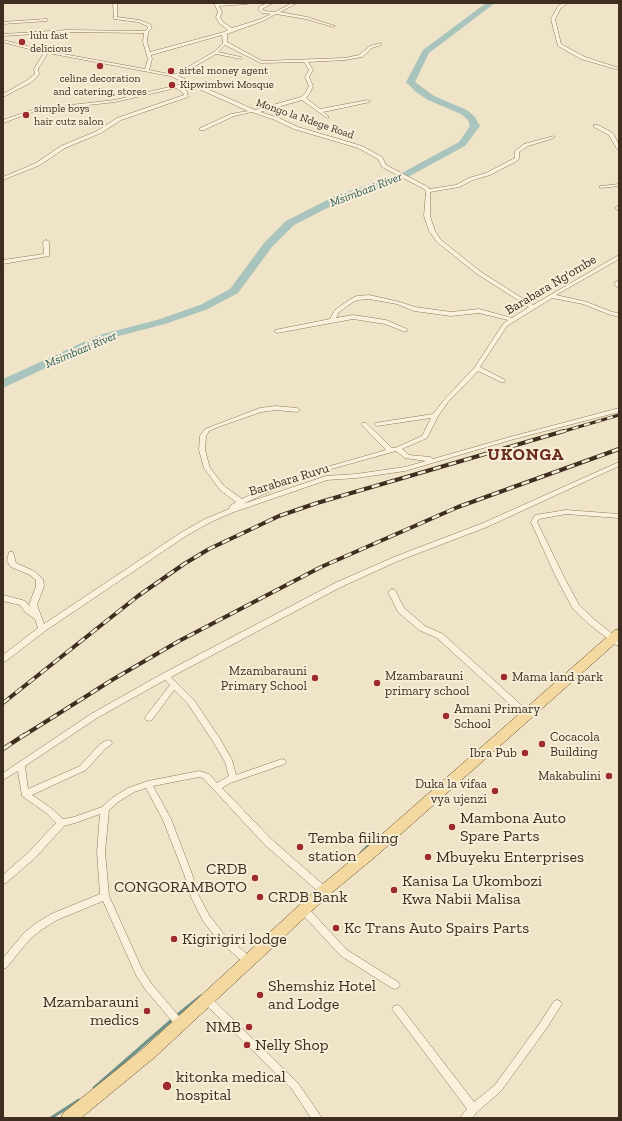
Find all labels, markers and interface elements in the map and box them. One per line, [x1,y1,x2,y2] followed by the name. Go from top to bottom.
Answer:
[30,29,72,55] place label: lulu fast delicious
[17,37,27,47] marker: lulu fast delicious
[95,61,105,71] marker: celine decoration and catering, stores
[179,64,268,78] place label: airtel money agent
[166,66,176,76] marker: airtel money agent
[53,72,147,98] place label: celine decoration and catering, stores
[180,78,274,92] place label: Kipwimbwi Mosque
[167,80,177,90] marker: Kipwimbwi Mosque
[254,96,356,142] street label: Mongo la Ndege Road
[34,102,104,128] place label: simple boys hair cutz salon
[21,110,31,120] marker: simple boys hair cutz salon
[328,170,404,210] water label: Msimbazi River
[503,252,599,318] street label: Barabara Ng'ombe
[43,329,119,371] water label: Msimbazi River
[488,445,564,465] district label: UKONGA
[247,460,331,500] street label: Barabara Ruvu
[221,663,307,694] place label: Mzambarauni Primary School
[385,668,470,699] place label: Mzambarauni primary school
[512,669,603,685] place label: Mama land park
[499,672,509,682] marker: Mama land park
[310,673,320,683] marker: Mzambarauni Primary School
[372,678,382,688] marker: Mzambarauni primary school
[454,701,540,732] place label: Amani Primary School
[441,711,451,721] marker: Amani Primary School
[550,729,600,760] place label: Cocacola Building
[537,739,547,749] marker: Cocacola Building
[469,745,517,761] place label: Ibra Pub
[520,748,530,758] marker: Ibra Pub
[538,768,601,784] place label: Makabulini
[604,771,614,781] marker: Makabulini
[415,776,487,807] place label: Duka la vifaa vya ujenzi
[490,786,500,796] marker: Duka la vifaa vya ujenzi
[460,808,566,846] place label: Mambona Auto Spare Parts
[447,822,457,832] marker: Mambona Auto Spare Parts
[308,828,398,866] place label: Temba fiiling station
[295,842,305,852] marker: Temba fiiling station
[436,847,584,867] place label: Mbuyeku Enterprises
[423,852,433,862] marker: Mbuyeku Enterprises
[114,859,247,897] place label: CRDB CONGORAMBOTO
[402,871,542,909] place label: Kanisa La Ukombozi Kwa Nabii Malisa
[250,873,260,883] marker: CRDB CONGORAMBOTO
[389,885,399,895] marker: Kanisa La Ukombozi Kwa Nabii Malisa
[268,887,347,907] place label: CRDB Bank
[255,892,265,902] marker: CRDB Bank
[344,918,529,938] place label: Kc Trans Auto Spairs Parts
[331,923,341,933] marker: Kc Trans Auto Spairs Parts
[182,929,287,949] place label: Kigirigiri lodge
[169,934,179,944] marker: Kigirigiri lodge
[268,976,376,1014] place label: Shemshiz Hotel and Lodge
[255,990,265,1000] marker: Shemshiz Hotel and Lodge
[43,992,139,1030] place label: Mzambarauni medics
[142,1006,152,1016] marker: Mzambarauni medics
[205,1017,241,1037] place label: NMB
[244,1022,254,1032] marker: NMB
[255,1035,329,1055] place label: Nelly Shop
[242,1040,252,1050] marker: Nelly Shop
[176,1067,286,1105] place label: kitonka medical hospital
[161,1080,173,1092] marker: kitonka medical hospital

